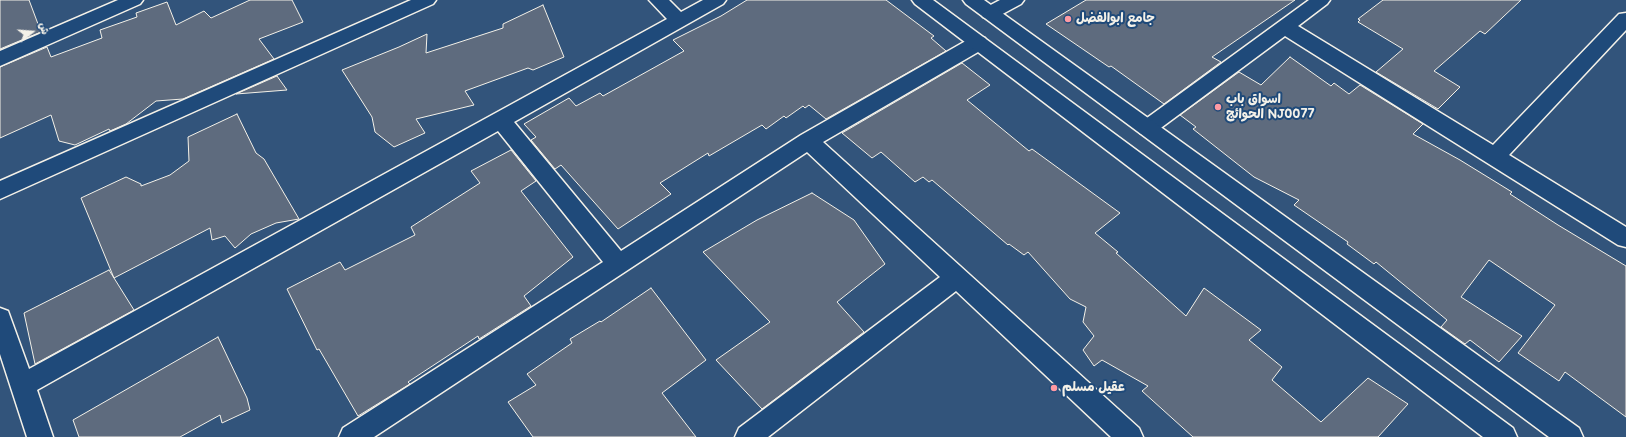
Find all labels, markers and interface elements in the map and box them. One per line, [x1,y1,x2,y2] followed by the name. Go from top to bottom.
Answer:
[1076,11,1155,27] place label: جامع ابوالفضل
[12,12,52,52] north arrow
[1063,14,1073,24] marker: جامع ابوالفضل
[36,21,52,36] text: ش
[1226,92,1315,123] place label: اسواق باب الحوائج NJ0077
[1213,102,1223,112] marker: اسواق باب الحوائج NJ0077
[1062,380,1125,396] place label: عقيل مسلم
[1049,383,1059,393] marker: عقيل مسلم

